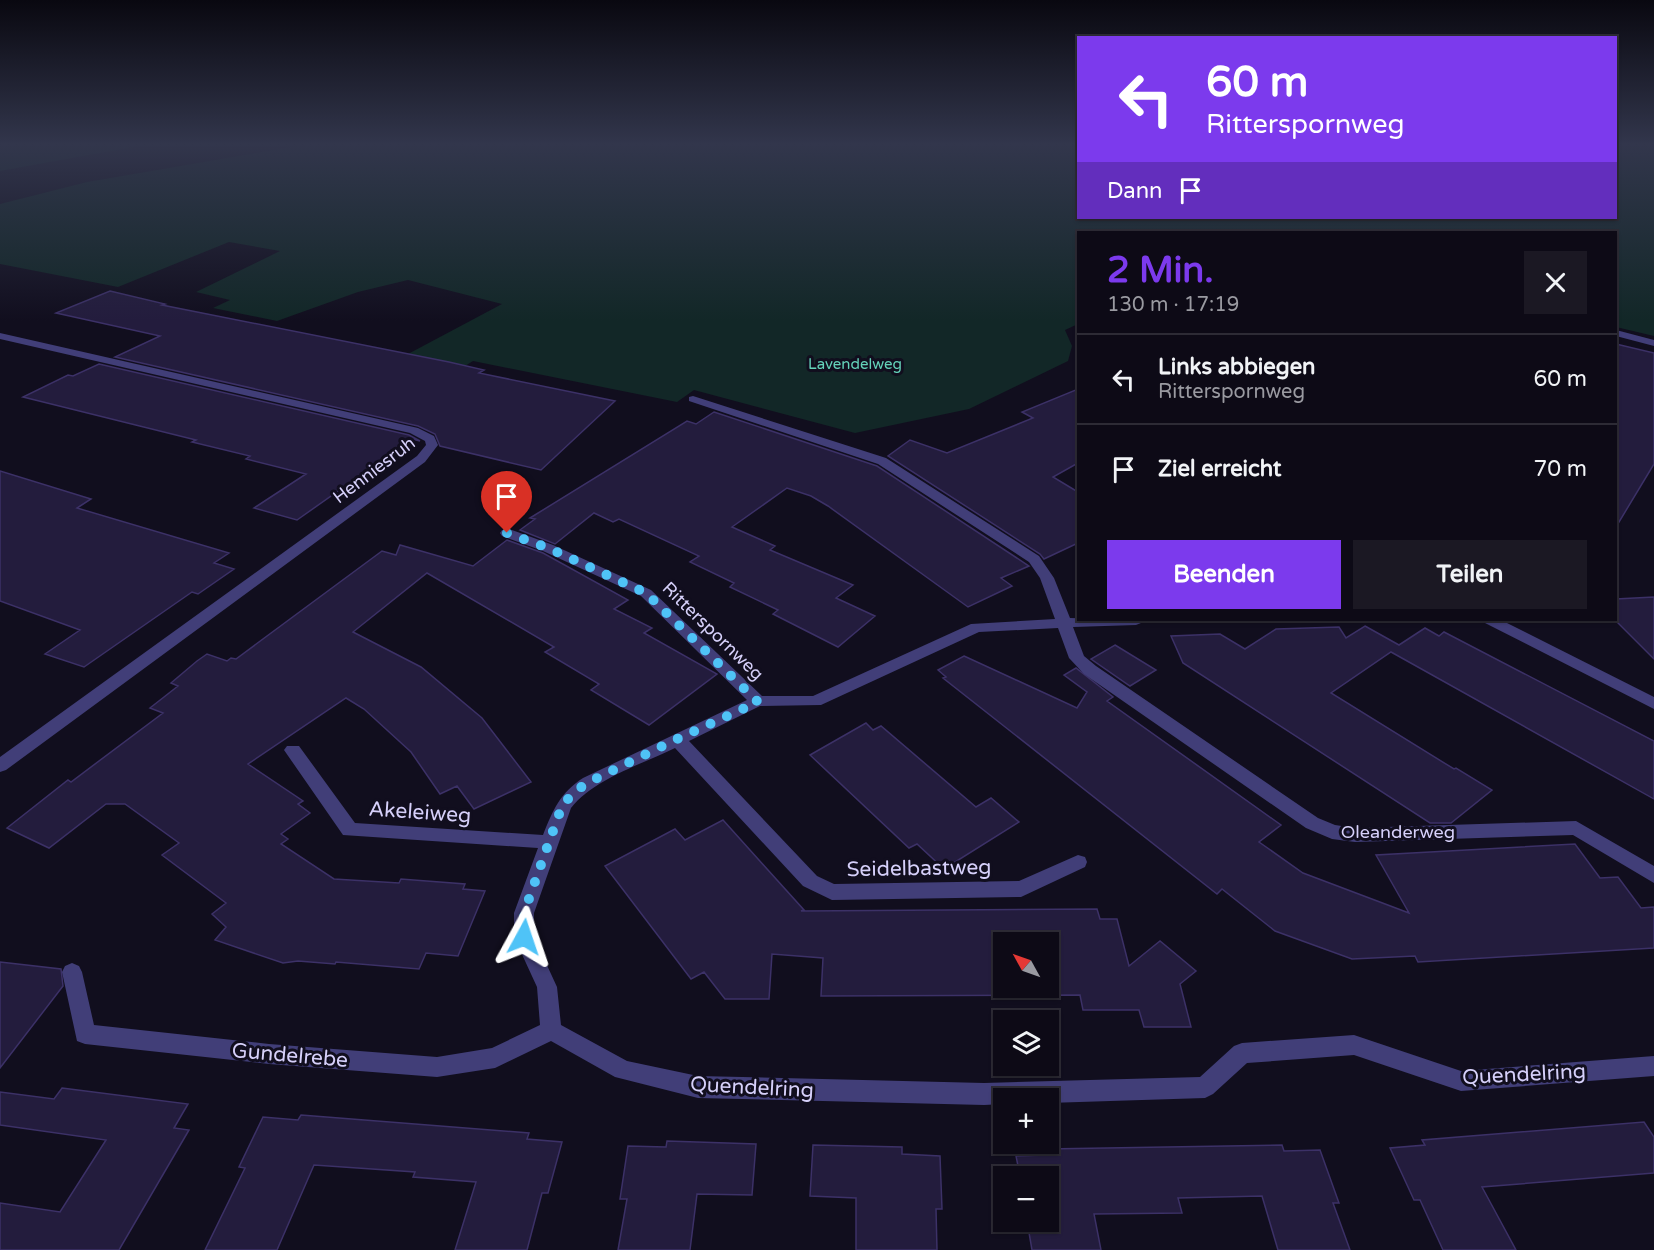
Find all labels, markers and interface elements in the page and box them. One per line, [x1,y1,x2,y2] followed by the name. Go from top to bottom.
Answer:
[1206,57,1308,108] text: 60 m
[1107,60,1185,138] icon: left
[1206,108,1404,141] text: Ritterspornweg
[1174,174,1207,207] icon: arrive
[1107,178,1162,204] text: Dann
[1107,249,1214,292] text: 2 Min.
[1524,251,1587,314] button: close
[1107,293,1239,317] text: 130 m · 17:19
[1158,354,1316,380] text: Links abbiegen
[808,355,902,373] park label: Lavendelweg
[1107,363,1140,396] icon: left
[1533,366,1587,392] text: 60 m
[1158,380,1305,404] text: Ritterspornweg
[328,432,420,508] street label: Henniesruh
[1107,453,1140,486] icon: arrive
[1158,456,1281,482] text: Ziel erreicht
[1533,456,1587,482] text: 70 m
[481,471,532,533] pin
[490,480,523,513] icon: arrive
[1107,540,1341,609] button: Beenden
[1353,540,1587,609] button: Teilen
[658,577,768,685] street label: Ritterspornweg
[368,796,472,829] street label: Akeleiweg
[1341,821,1455,843] street label: Oleanderweg
[846,855,992,882] street label: Seidelbastweg
[492,905,556,969] position arrow
[993,932,1059,998] north arrow
[993,932,1059,1232] map controls
[993,1010,1059,1076] button: layers
[231,1038,349,1073] street label: Gundelrebe
[1461,1059,1587,1090] street label: Quendelring
[689,1072,815,1103] street label: Quendelring
[993,1088,1059,1154] button: +
[993,1166,1059,1232] button: −

